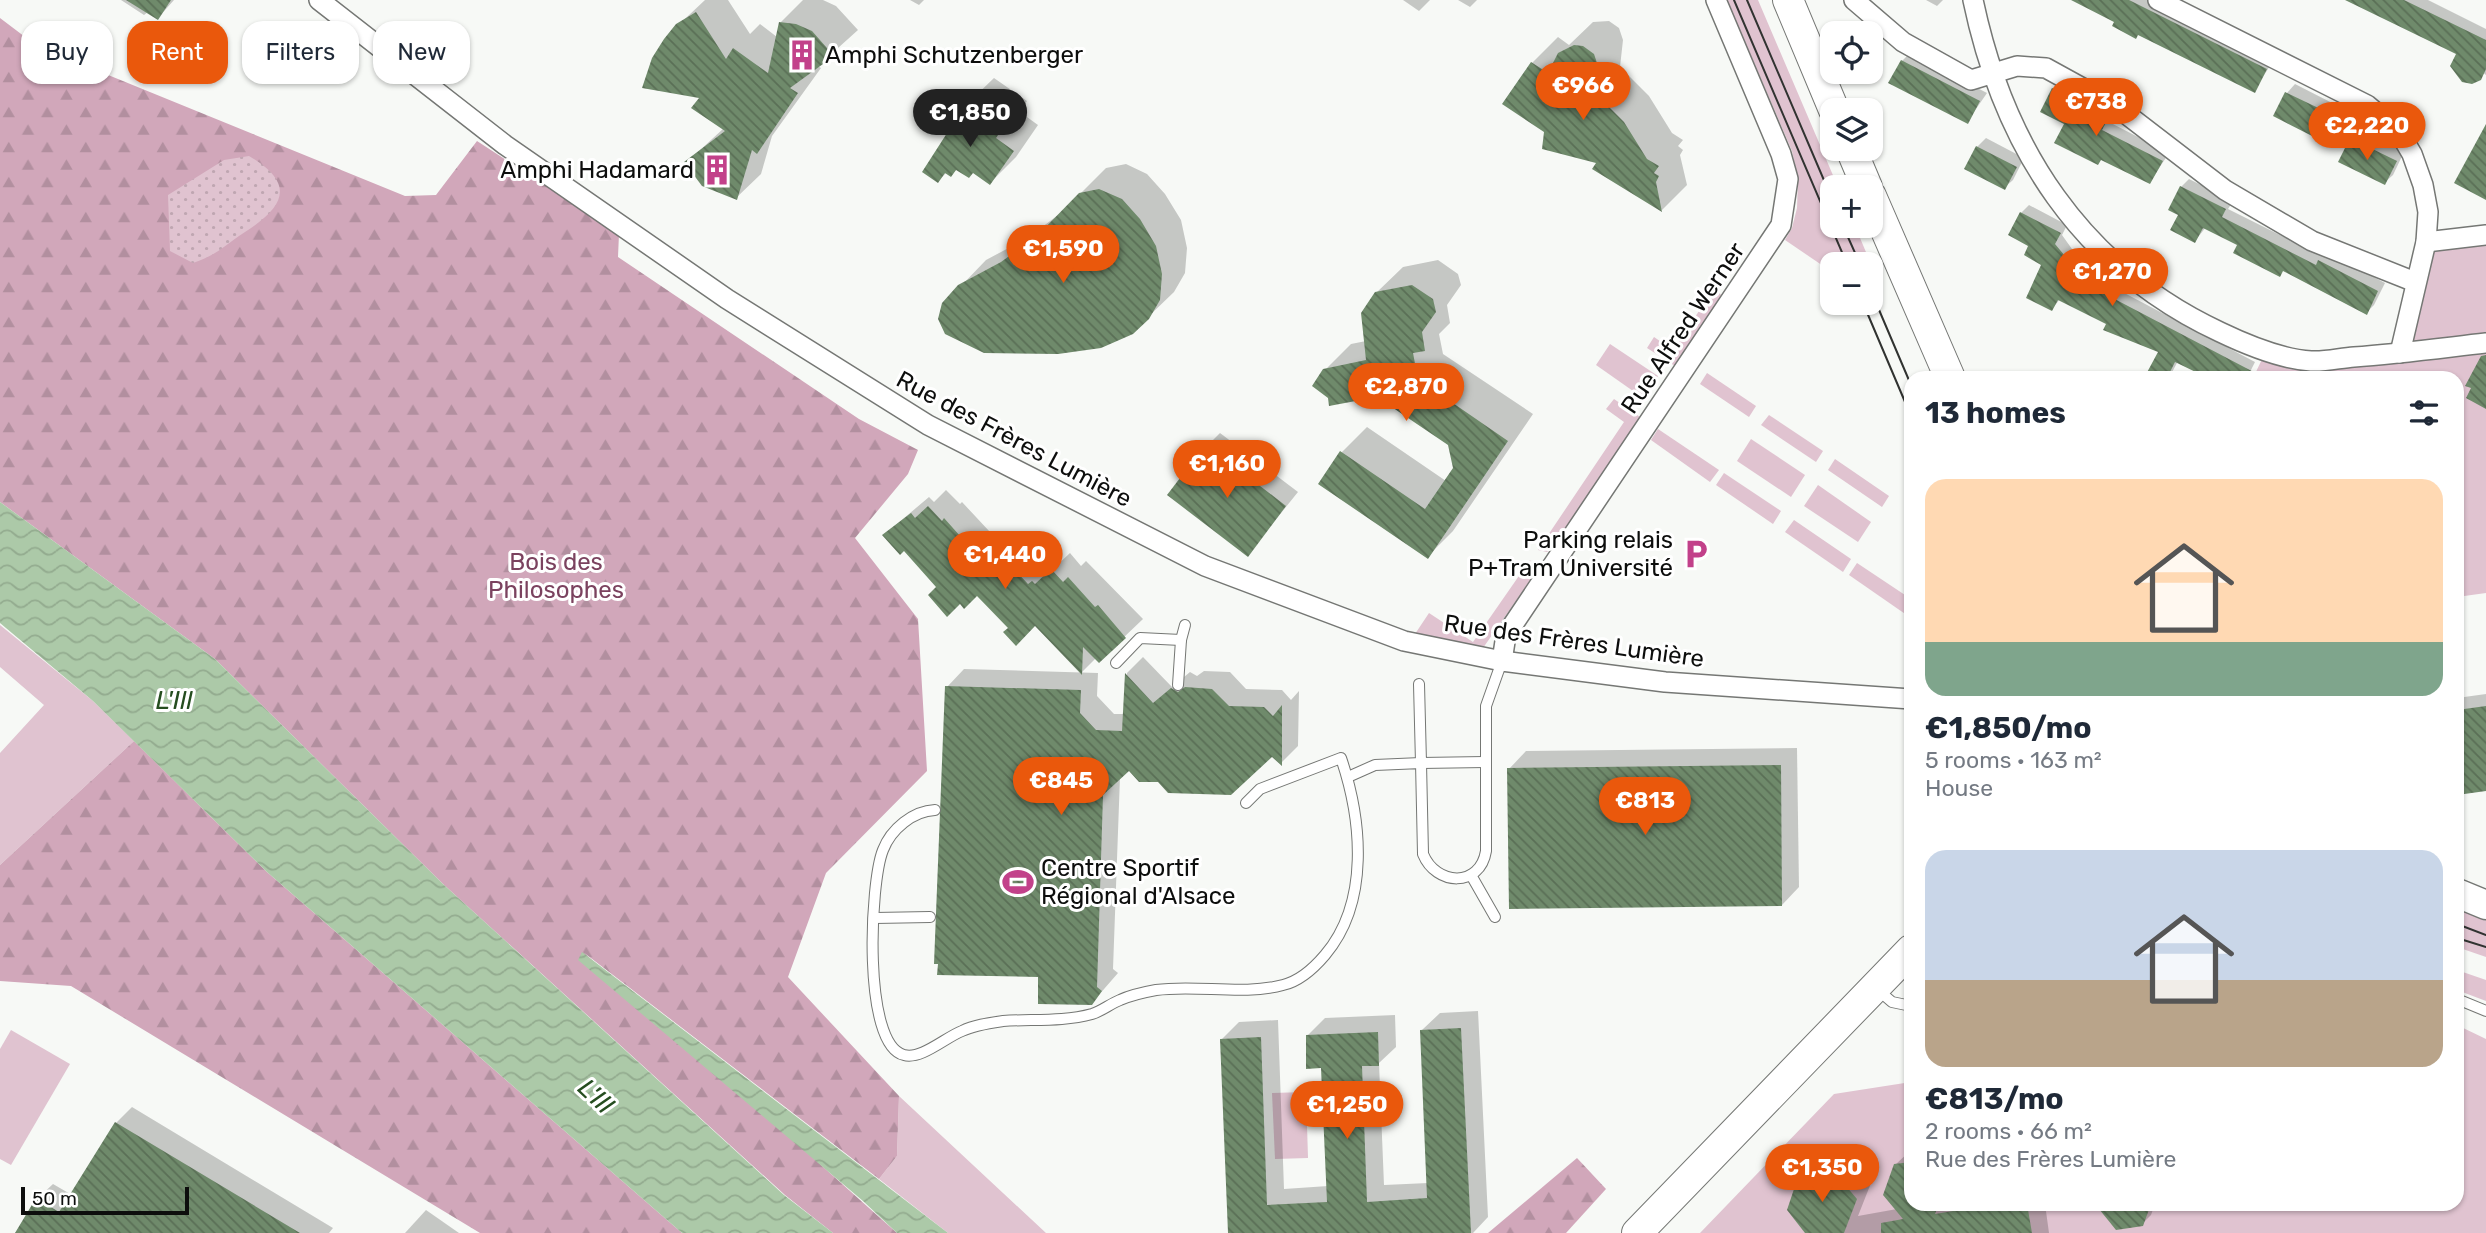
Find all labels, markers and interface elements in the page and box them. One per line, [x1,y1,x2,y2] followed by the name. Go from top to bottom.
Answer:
[21,21,113,84] chip: Buy
[127,21,228,84] chip: Rent
[242,21,359,84] chip: Filters
[373,21,470,84] chip: New
[1820,21,1883,315] map controls
[1820,21,1883,84] button: locate
[785,38,819,72] building icon: Amphi Schutzenberger
[825,41,1083,69] place label: Amphi Schutzenberger
[1542,62,1624,122] pin: €966
[1552,71,1614,99] text: €966
[2055,78,2137,138] pin: €738
[2065,87,2127,115] text: €738
[913,90,1027,149] pin: €1,850
[929,98,1011,126] text: €1,850
[1820,98,1883,161] button: layers
[2310,102,2424,162] pin: €2,220
[2325,111,2409,139] text: €2,220
[700,153,734,187] building icon: Amphi Hadamard
[500,156,694,184] place label: Amphi Hadamard
[1820,175,1883,238] button: +
[1006,226,1120,285] pin: €1,590
[1022,234,1104,262] text: €1,590
[1615,237,1751,419] street label: Rue Alfred Werner
[2055,248,2169,308] pin: €1,270
[1820,252,1883,315] button: −
[2072,257,2152,285] text: €1,270
[1349,364,1463,423] pin: €2,870
[892,365,1136,513] street label: Rue des Frères Lumière
[1364,372,1448,400] text: €2,870
[2405,394,2443,432] icon: filters
[1925,395,2066,431] text: 13 homes
[1170,440,1284,500] pin: €1,160
[1189,449,1265,477] text: €1,160
[2121,525,2247,651] icon: home
[1468,526,1673,582] place label: Parking relais P+Tram Université
[948,532,1062,591] pin: €1,440
[1679,537,1713,571] parking icon: Parking relais P+Tram Université
[964,540,1046,568] text: €1,440
[488,548,624,604] park label: Bois des Philosophes
[1442,609,1706,673] street label: Rue des Frères Lumière
[155,685,193,716] water label: L'Ill
[1925,710,2092,746] text: €1,850/mo
[1925,746,2102,774] text: 5 rooms · 163 m²
[1020,758,1102,817] pin: €845
[1029,766,1093,794] text: €845
[1925,774,1993,802] text: House
[1604,778,1686,837] pin: €813
[1615,786,1675,814] text: €813
[1041,854,1235,910] place label: Centre Sportif Régional d'Alsace
[1001,865,1035,899] sports icon: Centre Sportif Régional d'Alsace
[2121,896,2247,1022] icon: home
[571,1072,620,1121] water label: L'Ill
[1925,1081,2064,1117] text: €813/mo
[1290,1082,1404,1141] pin: €1,250
[1306,1090,1388,1118] text: €1,250
[1925,1117,2092,1145] text: 2 rooms · 66 m²
[1765,1144,1879,1204] pin: €1,350
[1925,1145,2176,1173] text: Rue des Frères Lumière
[1781,1153,1863,1181] text: €1,350
[21,1184,189,1216] scale bar
[32,1187,77,1210] text: 50 m

